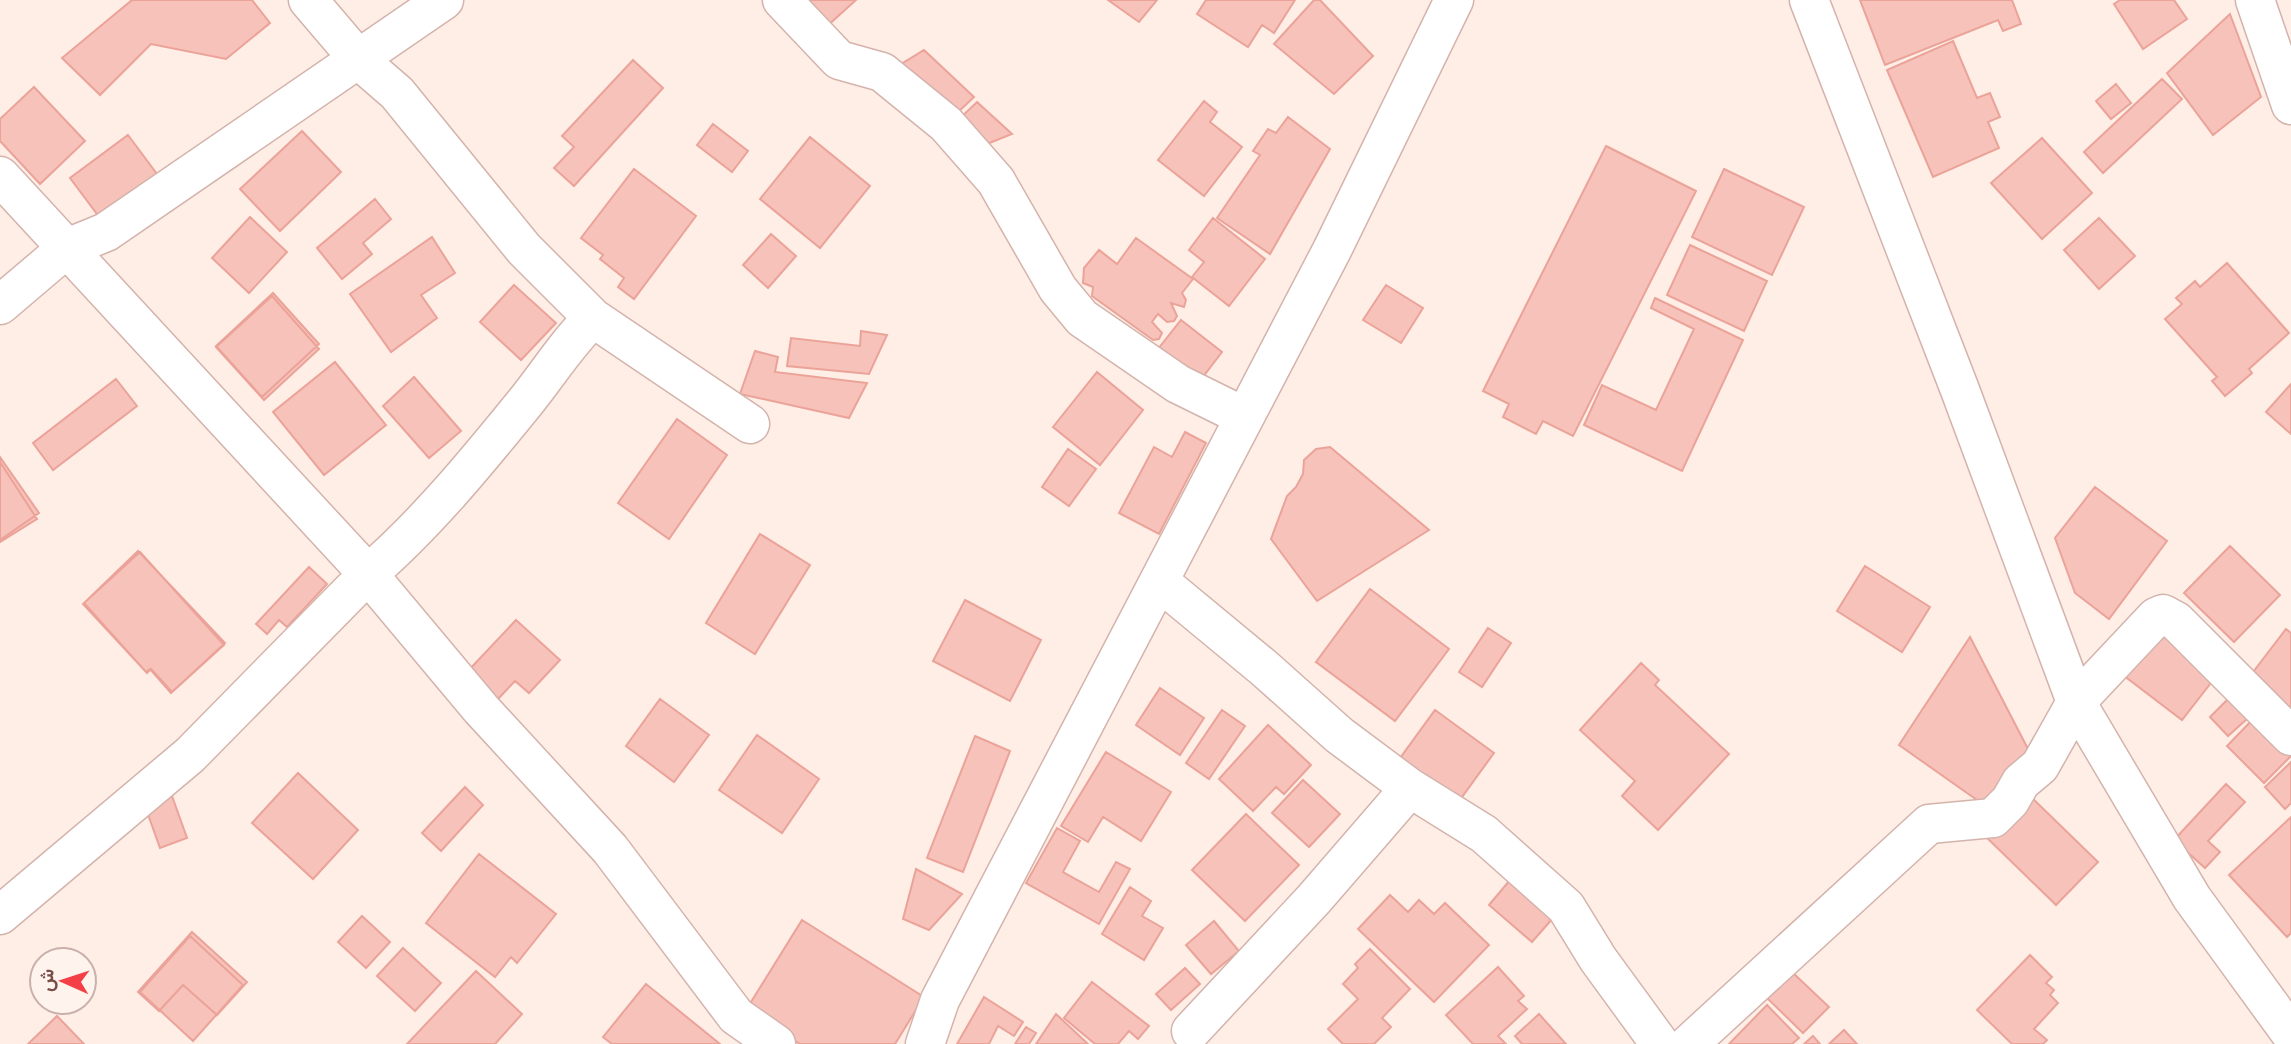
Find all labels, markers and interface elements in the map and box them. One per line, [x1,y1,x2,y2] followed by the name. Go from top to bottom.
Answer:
[28,946,98,1016] north arrow
[33,968,62,992] text: ش

